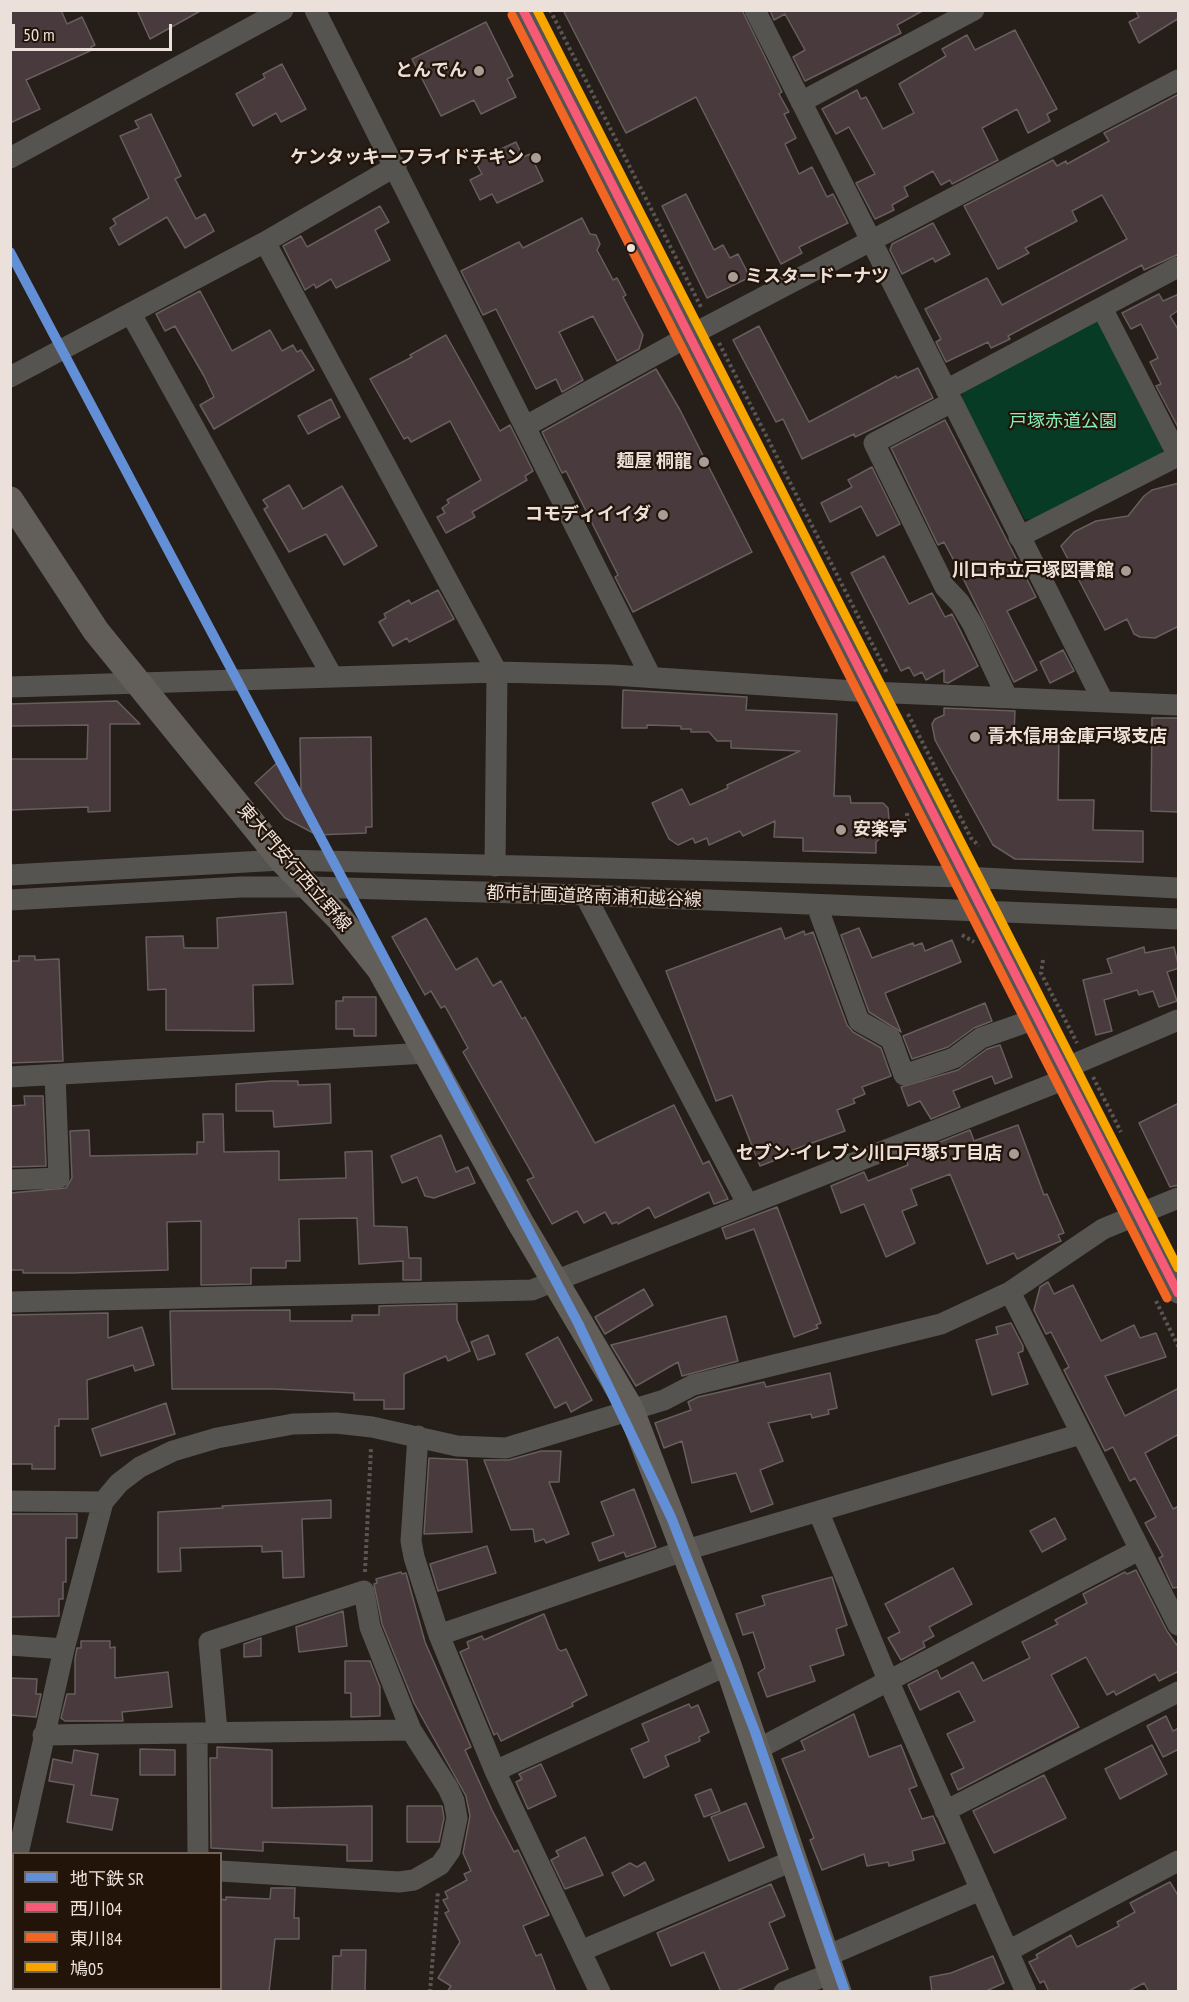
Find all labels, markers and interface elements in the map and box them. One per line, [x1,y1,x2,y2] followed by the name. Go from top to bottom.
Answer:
[15,12,176,50] scale bar
[23,23,55,46] text: 50 m
[395,60,467,82] place label: とんでん
[472,64,486,78] marker: とんでん
[290,147,524,169] place label: ケンタッキーフライドチキン
[529,151,543,165] marker: ケンタッキーフライドチキン
[625,242,637,254] unlabelled marker
[745,266,889,288] place label: ミスタードーナツ
[726,270,740,284] marker: ミスタードーナツ
[1009,411,1117,433] park label: 戸塚赤道公園
[616,451,692,473] place label: 麺屋 桐龍
[697,455,711,469] marker: 麺屋 桐龍
[525,504,651,526] place label: コモディイイダ
[656,508,670,522] marker: コモディイイダ
[952,560,1114,582] place label: 川口市立戸塚図書館
[1119,564,1133,578] marker: 川口市立戸塚図書館
[987,726,1167,748] place label: 青木信用金庫戸塚支店
[968,730,982,744] marker: 青木信用金庫戸塚支店
[233,800,355,936] street label: 東大門安行西立野線
[853,819,907,841] place label: 安楽亭
[834,823,848,837] marker: 安楽亭
[486,882,702,912] street label: 都市計画道路南浦和越谷線
[736,1143,1002,1165] place label: セブン-イレブン川口戸塚5丁目店
[1007,1147,1021,1161] marker: セブン-イレブン川口戸塚5丁目店
[12,1852,222,1990] legend
[70,1867,144,1890] text: 地下鉄 SR
[70,1897,122,1920] text: 西川04
[70,1927,122,1950] text: 東川84
[70,1957,104,1980] text: 鳩05

